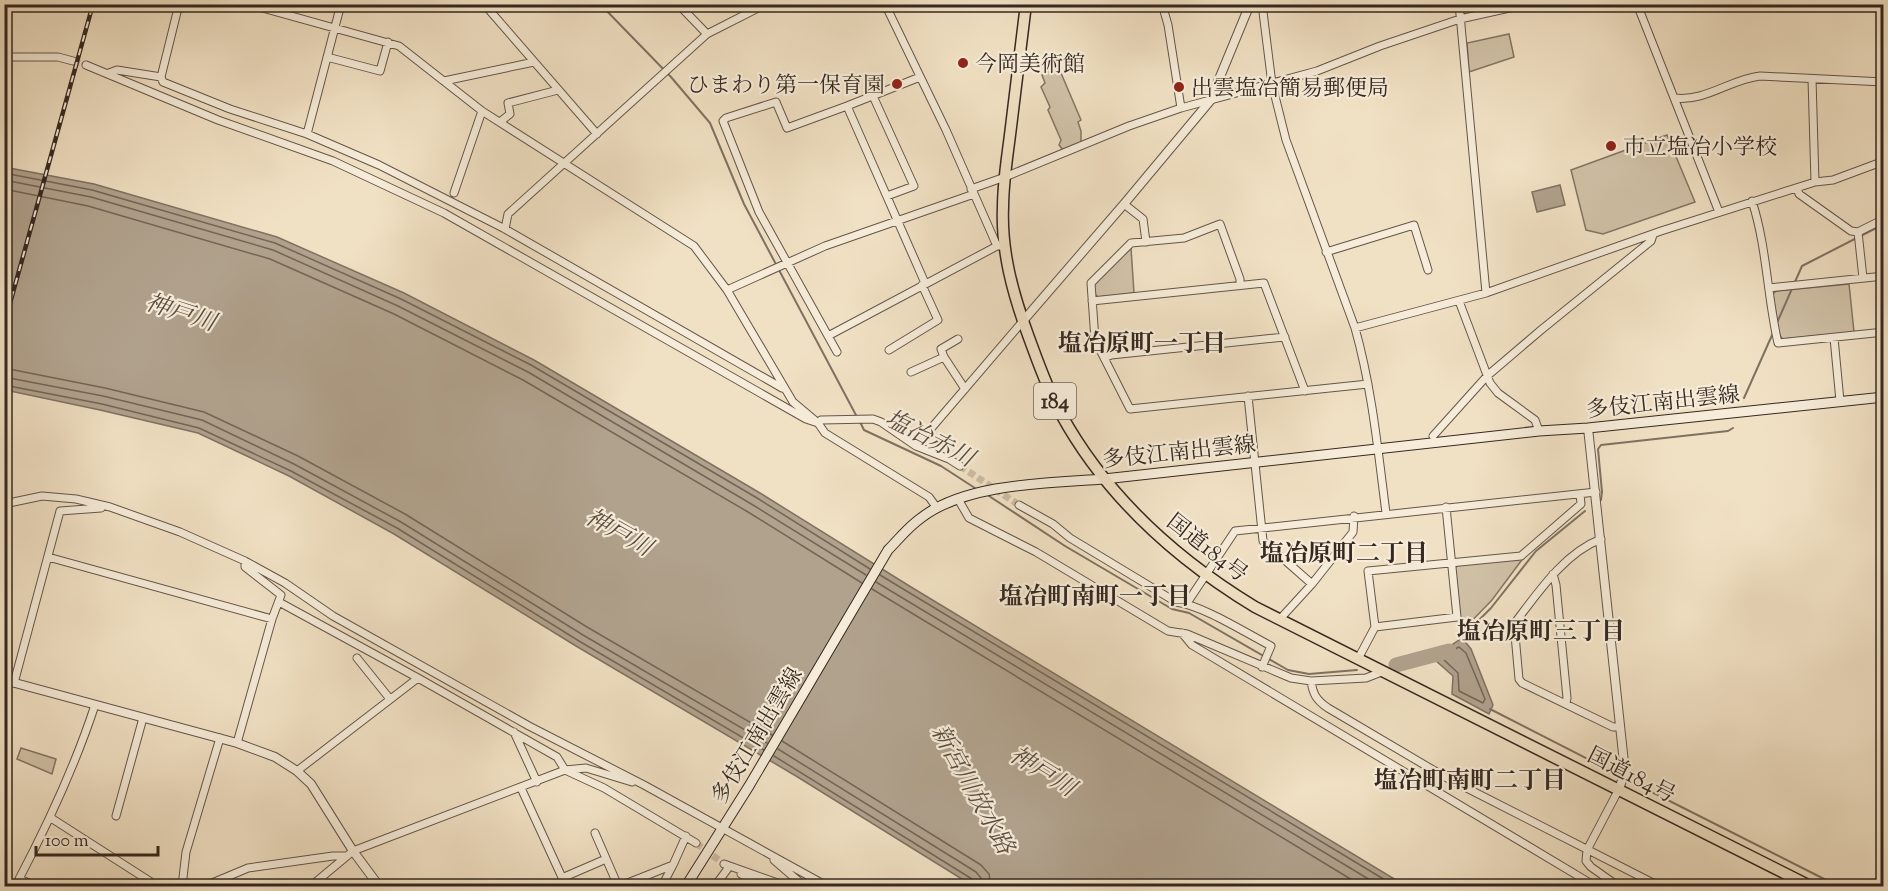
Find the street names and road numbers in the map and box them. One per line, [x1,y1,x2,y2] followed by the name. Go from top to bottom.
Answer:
[1585,380,1742,428] street label: 多伎江南出雲線
[1034,383,1076,419] road number: 184
[1101,430,1258,478] street label: 多伎江南出雲線
[1159,507,1254,591] street label: 国道184号
[705,662,812,811] street label: 多伎江南出雲線
[1581,741,1680,813] street label: 国道184号

